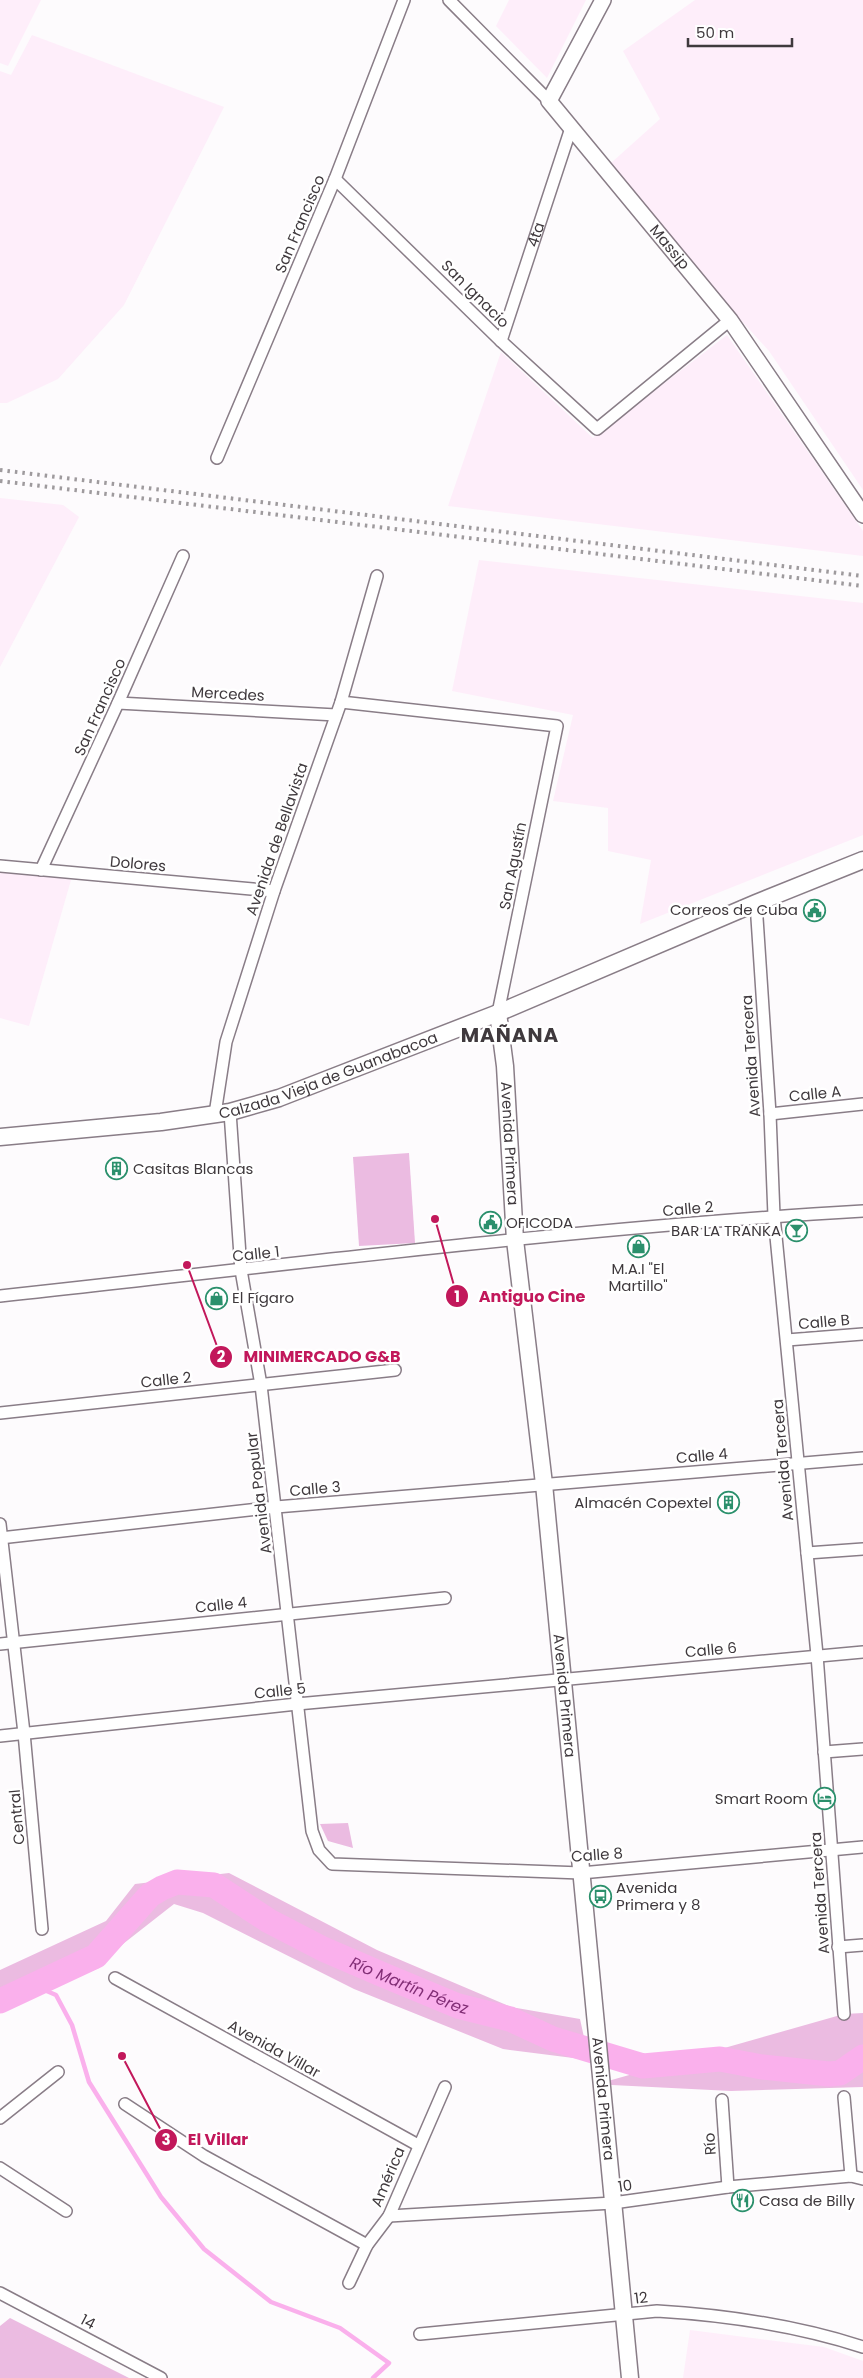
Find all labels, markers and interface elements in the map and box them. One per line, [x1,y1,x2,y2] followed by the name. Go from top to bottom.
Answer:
[688,15,792,47] scale bar
[696,22,734,43] text: 50 m
[269,171,330,276] street label: San Francisco
[522,219,549,250] street label: 4ta
[645,220,695,274] street label: Massip
[437,255,514,332] street label: San Ignacio
[69,655,130,759] street label: San Francisco
[191,681,265,706] street label: Mercedes
[240,760,313,918] street label: Avenida de Bellavista
[494,820,531,912] street label: San Agustín
[109,851,167,876] street label: Dolores
[802,898,826,922] public building icon: Correos de Cuba
[670,899,798,920] place label: Correos de Cuba
[736,994,765,1118] street label: Avenida Tercera
[461,1021,559,1049] district label: MAÑANA
[217,1026,441,1124] street label: Calzada Vieja de Guanabacoa
[788,1080,842,1107] street label: Calle A
[496,1081,524,1206] street label: Avenida Primera
[105,1157,129,1181] building icon: Casitas Blancas
[133,1158,254,1179] place label: Casitas Blancas
[662,1196,714,1221] street label: Calle 2
[478,1211,502,1235] public building icon: OFICODA
[506,1212,573,1233] place label: OFICODA
[785,1219,809,1243] bar icon: BAR LA TRANKA
[671,1220,781,1241] place label: BAR LA TRANKA
[626,1234,650,1258] shop icon: M.A.I "El Martillo"
[231,1241,281,1266] street label: Calle 1
[608,1258,668,1296] place label: M.A.I "El Martillo"
[444,1281,596,1312] callout: Antiguo Cine
[479,1285,585,1308] text: Antiguo Cine
[204,1286,228,1310] shop icon: El Fígaro
[454,1286,460,1307] text: 1
[232,1287,294,1308] place label: El Fígaro
[797,1309,851,1334] street label: Calle B
[209,1341,411,1372] callout: MINIMERCADO G&B
[243,1345,401,1368] text: MINIMERCADO G&B
[217,1346,226,1367] text: 2
[139,1366,192,1393] street label: Calle 2
[767,1398,798,1522] street label: Avenida Tercera
[241,1430,276,1555] street label: Avenida Popular
[675,1443,729,1468] street label: Calle 4
[289,1476,341,1501] street label: Calle 3
[716,1491,740,1515] building icon: Almacén Copextel
[574,1492,712,1513] place label: Almacén Copextel
[194,1591,248,1618] street label: Calle 4
[548,1633,581,1758] street label: Avenida Primera
[684,1637,738,1662] street label: Calle 6
[253,1677,307,1704] street label: Calle 5
[812,1787,836,1811] hotel icon: Smart Room
[715,1788,808,1809] place label: Smart Room
[4,1789,29,1846] street label: Central
[805,1831,834,1955] street label: Avenida Tercera
[570,1842,624,1867] street label: Calle 8
[616,1877,700,1915] place label: Avenida Primera y 8
[588,1885,612,1909] bus stop icon: Avenida Primera y 8
[346,1951,472,2020] water label: Río Martín Pérez
[224,2015,324,2083] street label: Avenida Villar
[587,2036,620,2161] street label: Avenida Primera
[153,2124,259,2155] callout: El Villar
[188,2128,248,2151] text: El Villar
[161,2129,171,2150] text: 3
[698,2132,721,2156] street label: Río
[365,2144,410,2210] street label: América
[616,2174,633,2197] street label: 10
[731,2189,755,2213] restaurant icon: Casa de Billy
[759,2190,855,2211] place label: Casa de Billy
[633,2286,649,2309] street label: 12
[77,2309,99,2334] street label: 14

